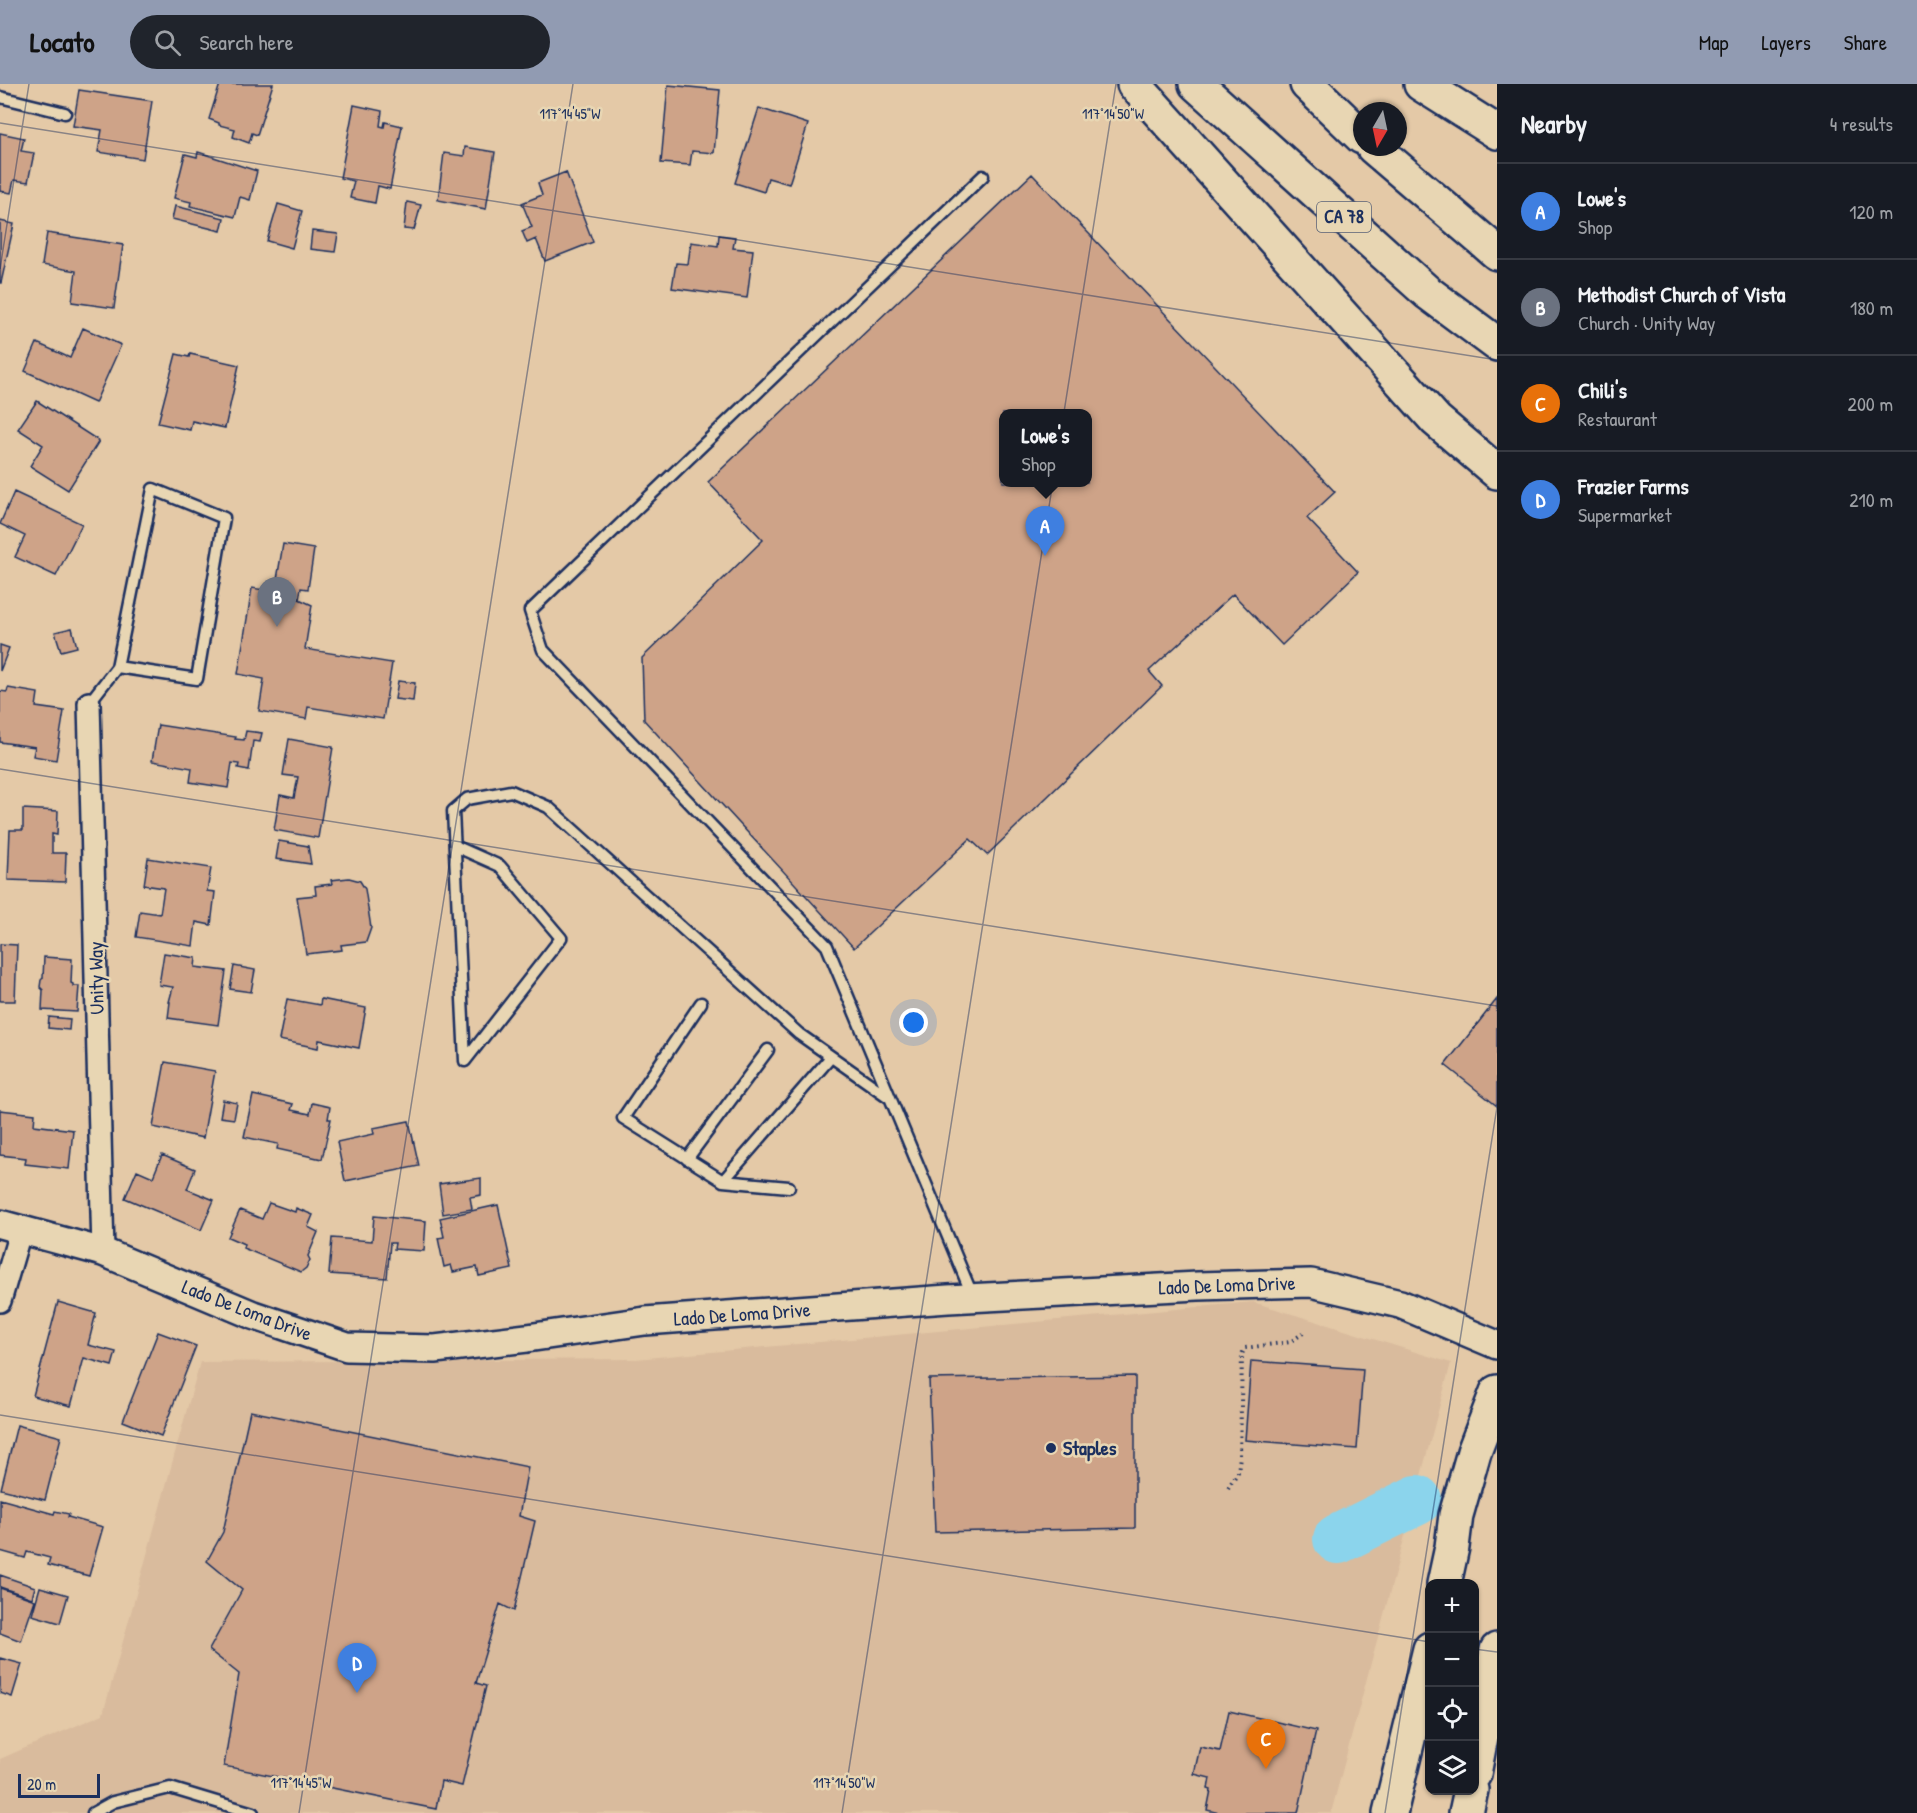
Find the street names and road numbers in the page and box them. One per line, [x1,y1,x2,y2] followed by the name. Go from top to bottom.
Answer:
[1317,202,1371,232] road number: CA 78
[81,941,110,1015] street label: Unity Way
[1158,1269,1296,1300] street label: Lado De Loma Drive
[178,1272,316,1347] street label: Lado De Loma Drive
[673,1295,811,1332] street label: Lado De Loma Drive

